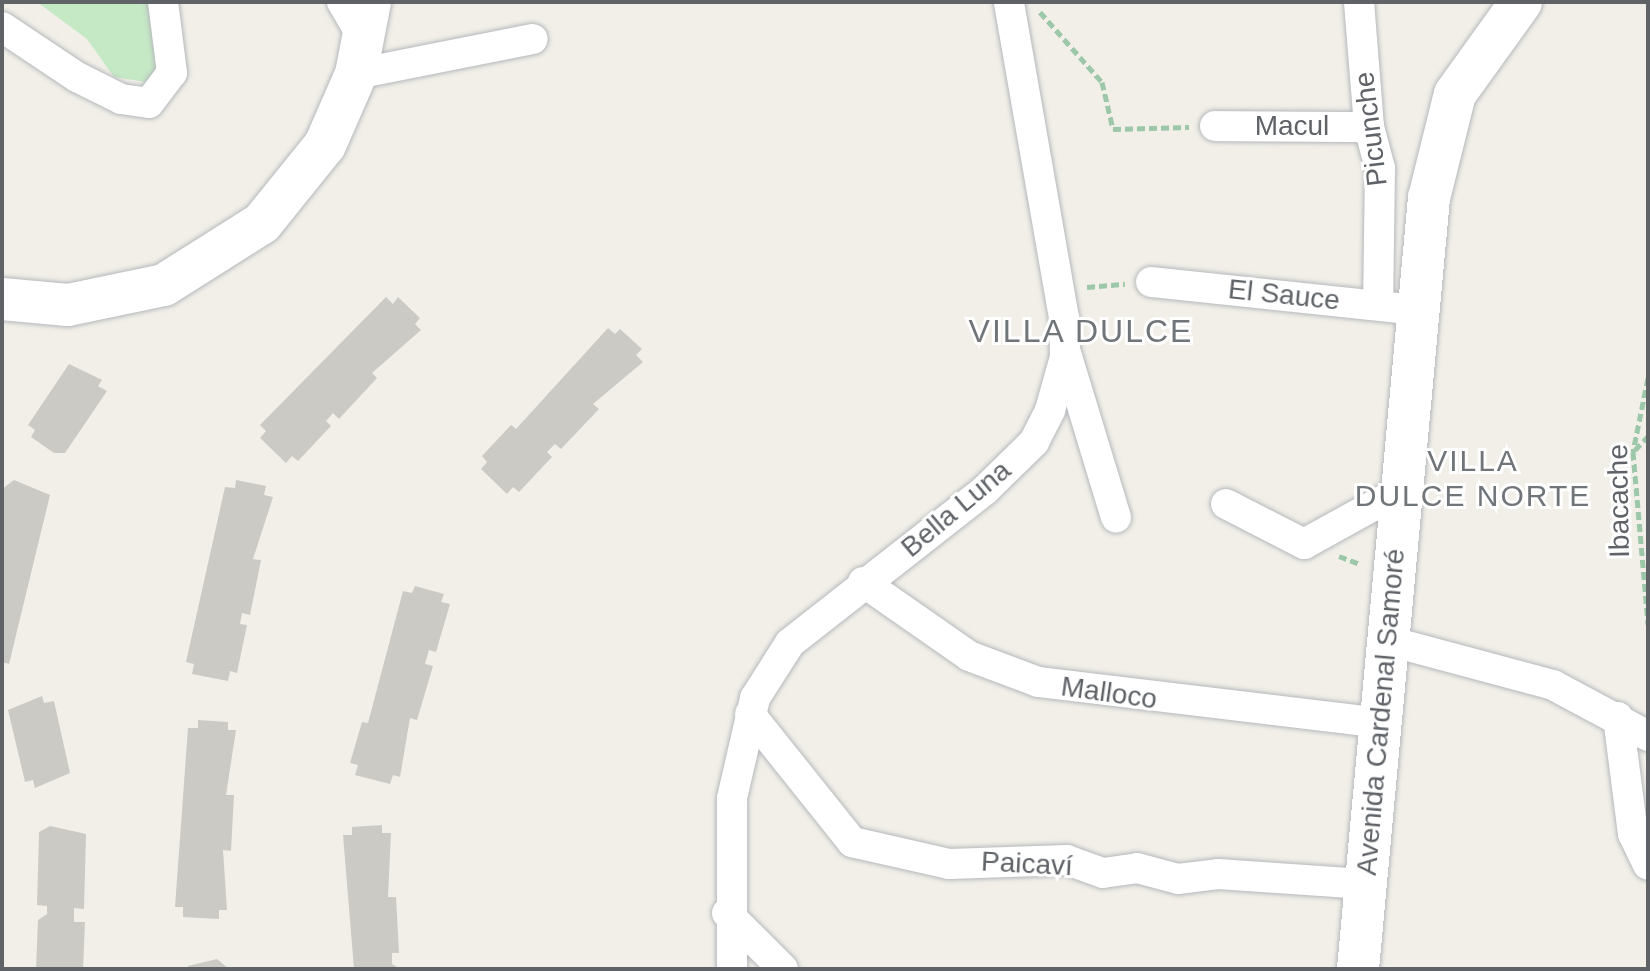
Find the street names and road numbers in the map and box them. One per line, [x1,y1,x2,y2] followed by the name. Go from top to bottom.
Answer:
[1347,70,1395,188] street label: Picunche
[1255,109,1329,143] street label: Macul
[1227,272,1341,318] street label: El Sauce
[1601,444,1637,558] street label: Ibacache
[895,454,1017,564] street label: Bella Luna
[1350,547,1412,877] street label: Avenida Cardenal Samoré
[1059,670,1159,716] street label: Malloco
[980,845,1074,883] street label: Paicaví

